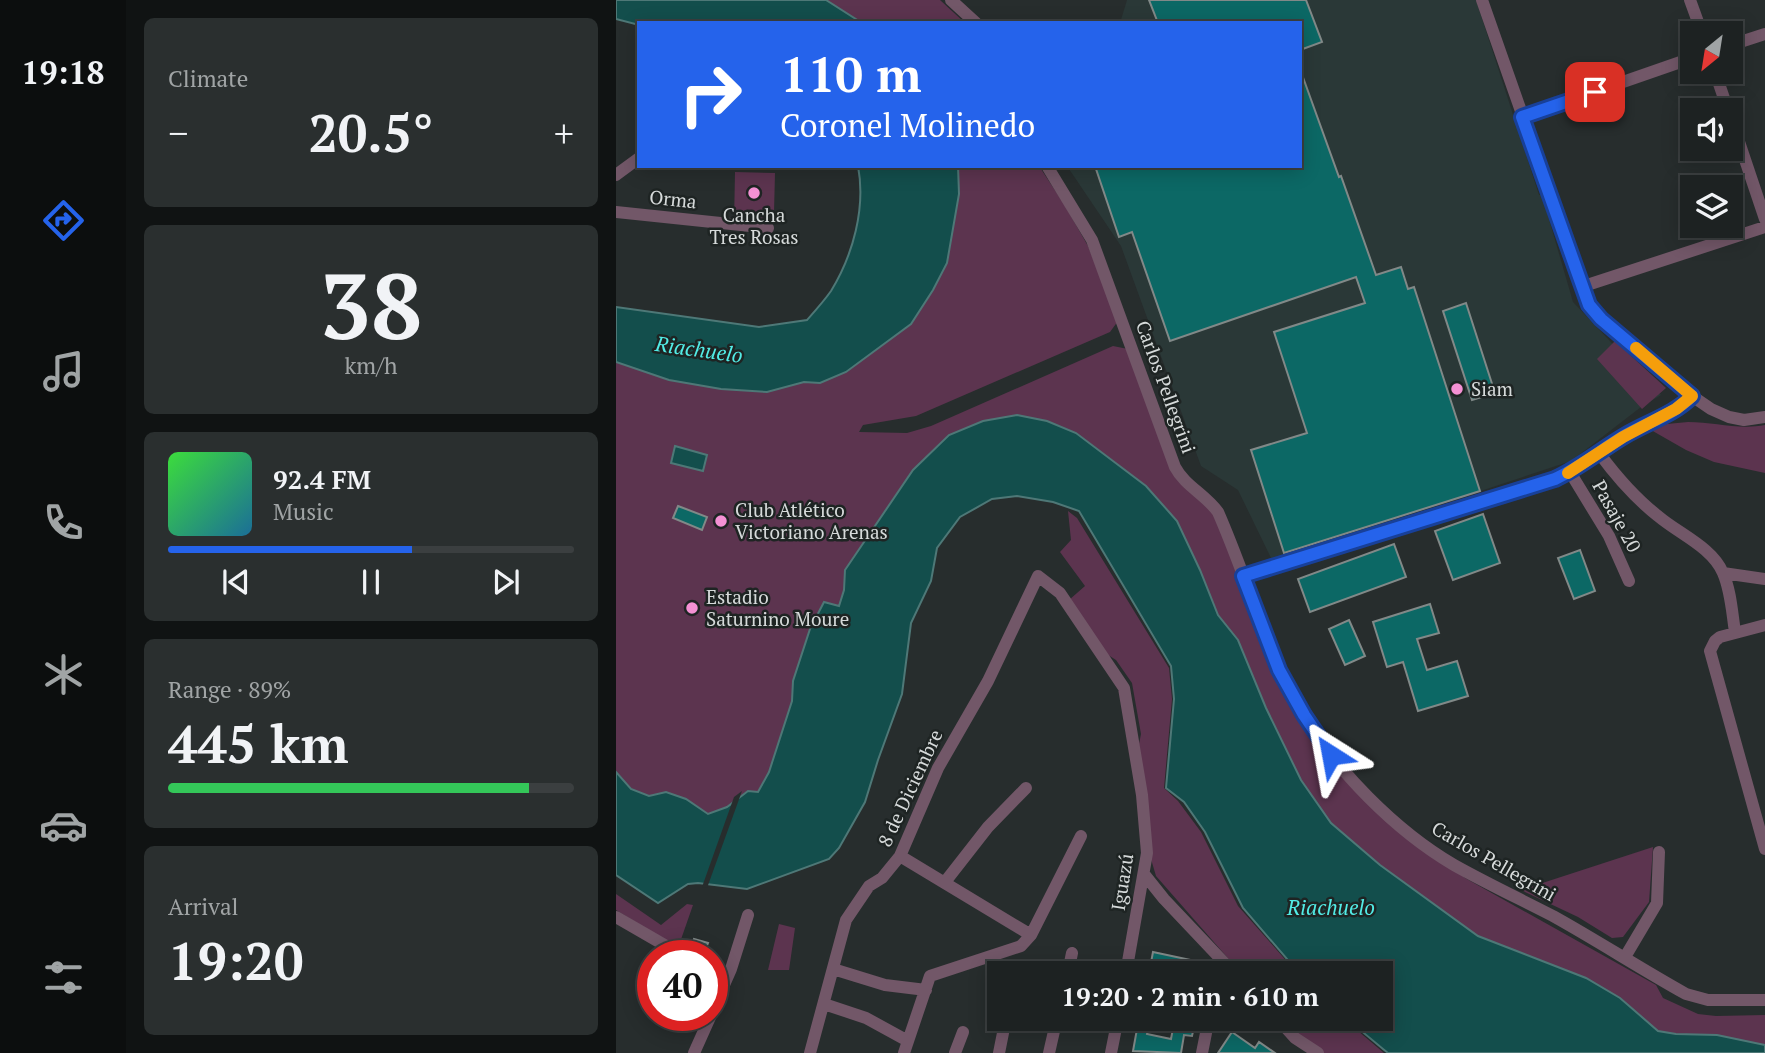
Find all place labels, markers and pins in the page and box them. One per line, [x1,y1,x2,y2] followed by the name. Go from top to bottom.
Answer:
[1565,62,1625,122] pin
[746,185,762,201] marker: Cancha Tres Rosas
[709,202,799,249] place label: Cancha Tres Rosas
[1471,376,1513,401] place label: Siam
[1449,381,1465,397] marker: Siam
[735,497,888,544] place label: Club Atlético Victoriano Arenas
[713,513,729,529] marker: Club Atlético Victoriano Arenas
[706,584,849,631] place label: Estadio Saturnino Moure
[684,600,700,616] marker: Estadio Saturnino Moure

